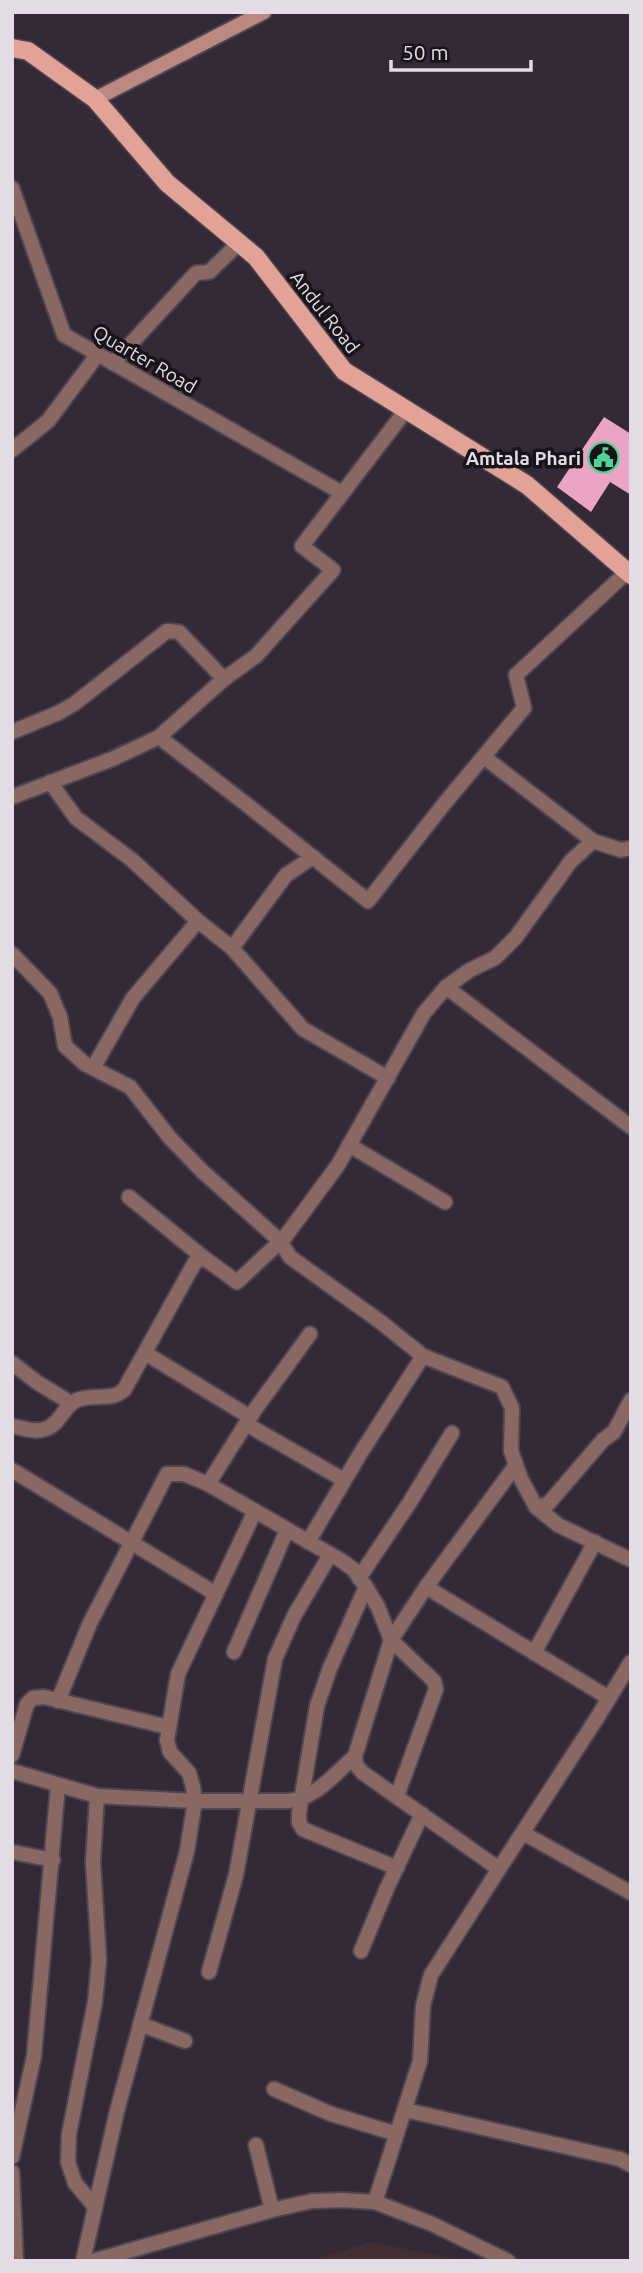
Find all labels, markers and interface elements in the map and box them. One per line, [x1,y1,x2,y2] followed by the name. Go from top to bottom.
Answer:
[391,28,531,72] scale bar
[402,40,449,64] text: 50 m
[286,266,364,358] street label: Andul Road
[89,321,201,397] street label: Quarter Road
[587,441,621,475] public building icon: Amtala Phari
[466,447,581,469] place label: Amtala Phari

